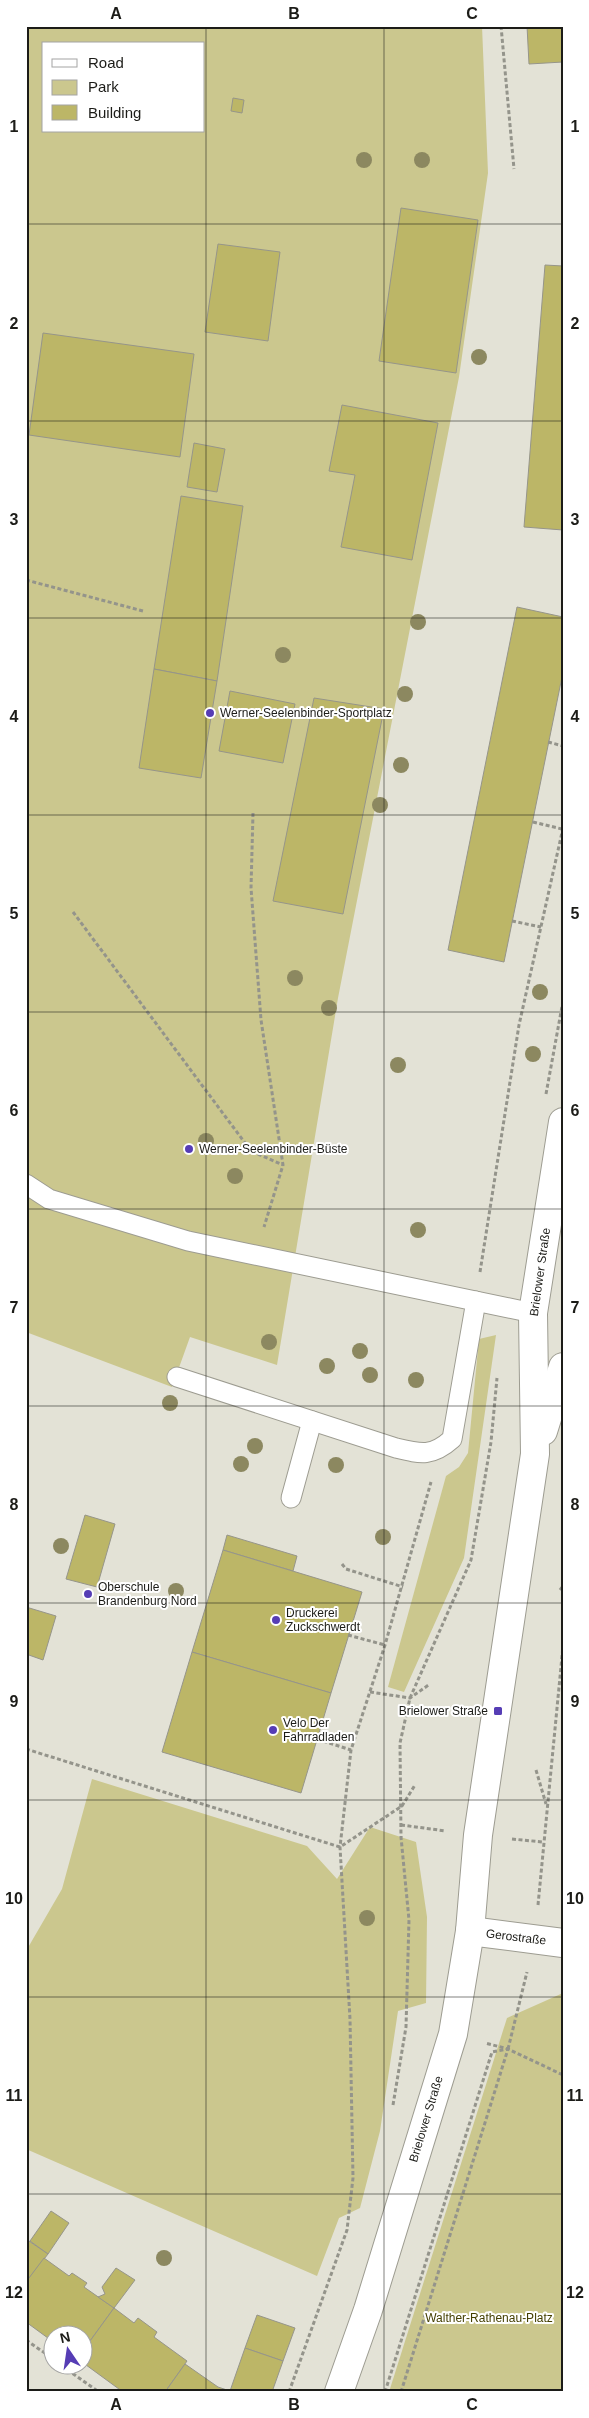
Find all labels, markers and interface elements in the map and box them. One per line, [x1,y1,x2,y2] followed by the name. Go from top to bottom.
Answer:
[110,5,122,22] text: A
[288,5,300,22] text: B
[466,5,478,22] text: C
[42,42,205,132] legend
[88,54,124,71] text: Road
[88,78,119,95] text: Park
[88,104,141,121] text: Building
[10,118,19,135] text: 1
[571,118,580,135] text: 1
[10,315,19,332] text: 2
[571,315,580,332] text: 2
[10,511,19,528] text: 3
[571,511,580,528] text: 3
[220,706,392,720] place label: Werner-Seelenbinder-Sportplatz
[204,707,216,719] marker: Werner-Seelenbinder-Sportplatz
[10,708,19,725] text: 4
[571,708,580,725] text: 4
[10,905,19,922] text: 5
[571,905,580,922] text: 5
[10,1102,19,1119] text: 6
[571,1102,580,1119] text: 6
[199,1142,348,1156] place label: Werner-Seelenbinder-Büste
[183,1143,195,1155] marker: Werner-Seelenbinder-Büste
[527,1226,553,1317] street label: Brielower Straße
[10,1299,19,1316] text: 7
[571,1299,580,1316] text: 7
[10,1496,19,1513] text: 8
[571,1496,580,1513] text: 8
[98,1580,197,1608] place label: Oberschule Brandenburg Nord
[82,1588,94,1600] marker: Oberschule Brandenburg Nord
[286,1606,361,1634] place label: Druckerei Zuckschwerdt
[270,1614,282,1626] marker: Druckerei Zuckschwerdt
[10,1693,19,1710] text: 9
[571,1693,580,1710] text: 9
[399,1704,488,1718] place label: Brielower Straße
[492,1705,504,1717] marker: Brielower Straße
[283,1716,354,1744] place label: Velo Der Fahrradladen
[267,1724,279,1736] marker: Velo Der Fahrradladen
[5,1890,23,1907] text: 10
[566,1890,584,1907] text: 10
[485,1926,547,1948] street label: Gerostraße
[406,2074,446,2164] street label: Brielower Straße
[6,2087,23,2104] text: 11
[567,2087,584,2104] text: 11
[5,2284,23,2301] text: 12
[566,2284,584,2301] text: 12
[425,2311,553,2325] park label: Walther-Rathenau-Platz
[42,2326,92,2376] north arrow
[58,2328,72,2346] text: N
[110,2396,122,2413] text: A
[288,2396,300,2413] text: B
[466,2396,478,2413] text: C

